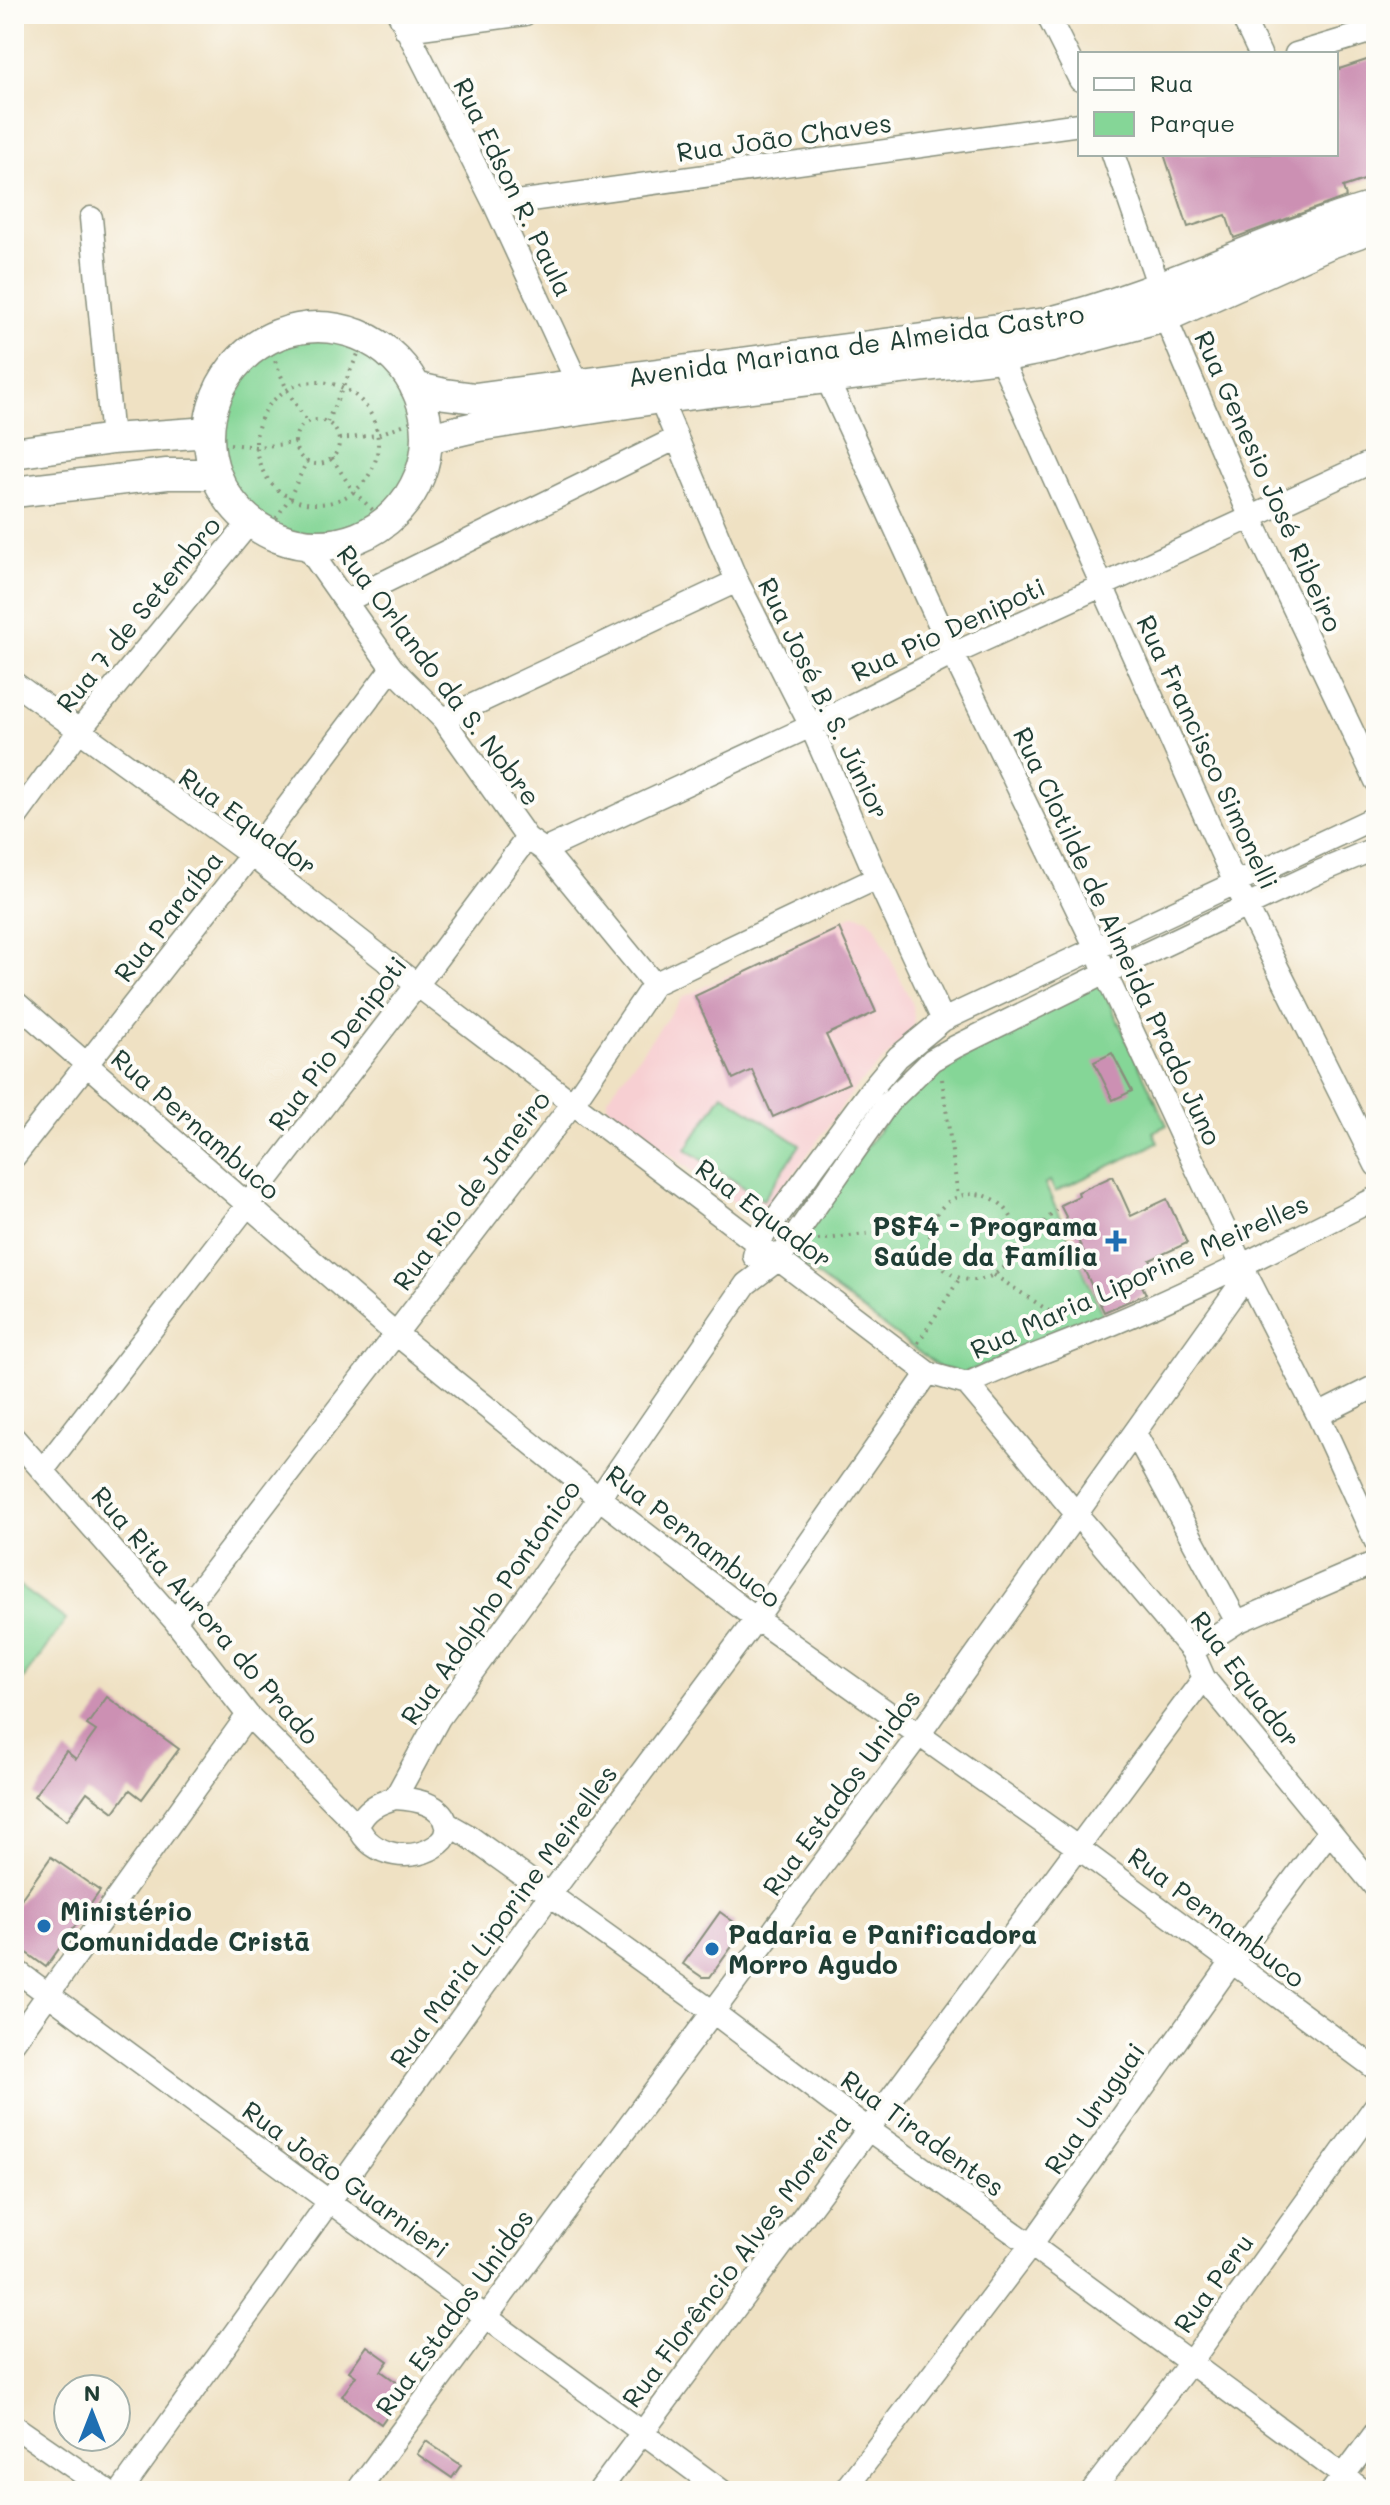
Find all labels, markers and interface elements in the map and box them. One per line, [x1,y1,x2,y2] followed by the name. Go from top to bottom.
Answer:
[1078,52,1338,156] legend
[1150,67,1193,98] text: Rua
[446,72,582,302] street label: Rua Edson R. Paula
[674,105,894,169] street label: Rua João Chaves
[1150,107,1235,138] text: Parque
[626,296,1086,394] street label: Avenida Mariana de Almeida Castro
[1187,325,1351,637] street label: Rua Genesio José Ribeiro
[48,509,228,719] street label: Rua 7 de Setembro
[330,538,548,812] street label: Rua Orlando da S. Nobre
[846,569,1050,689] street label: Rua Pio Denipoti
[751,572,897,824] street label: Rua José B. S. Júnior
[1129,609,1287,895] street label: Rua Francisco Simonelli
[1006,721,1230,1151] street label: Rua Clotilde de Almeida Prado Juno
[172,760,324,882] street label: Rua Equador
[106,843,230,989] street label: Rua Paraíba
[260,949,414,1137] street label: Rua Pio Denipoti
[104,1041,288,1207] street label: Rua Pernambuco
[385,1083,557,1297] street label: Rua Rio de Janeiro
[689,1151,839,1275] street label: Rua Equador
[965,1186,1313,1366] street label: Rua Maria Liporine Meirelles
[872,1209,1098,1273] place label: PSF4 - Programa Saúde da Família
[1105,1230,1127,1252] marker: PSF4 - Programa Saúde da Família
[600,1457,788,1615] street label: Rua Pernambuco
[392,1473,588,1731] street label: Rua Adolpho Pontonico
[84,1479,328,1751] street label: Rua Rita Aurora do Prado
[1184,1604,1308,1754] street label: Rua Equador
[754,1682,928,1902] street label: Rua Estados Unidos
[382,1758,624,2074] street label: Rua Maria Liporine Meirelles
[1122,1839,1312,1995] street label: Rua Pernambuco
[60,1894,310,1958] place label: Ministério Comunidade Cristã
[35,1917,53,1935] marker: Ministério Comunidade Cristã
[728,1917,1037,1981] place label: Padaria e Panificadora Morro Agudo
[703,1940,721,1958] marker: Padaria e Panificadora Morro Agudo
[1036,2035,1152,2181] street label: Rua Uruguai
[834,2062,1012,2204] street label: Rua Tiradentes
[236,2093,456,2265] street label: Rua João Guarnieri
[614,2106,858,2414] street label: Rua Florêncio Alves Moreira
[367,2202,541,2422] street label: Rua Estados Unidos
[1166,2227,1260,2339] street label: Rua Peru
[52,2373,132,2453] north arrow
[84,2378,100,2407] text: N

